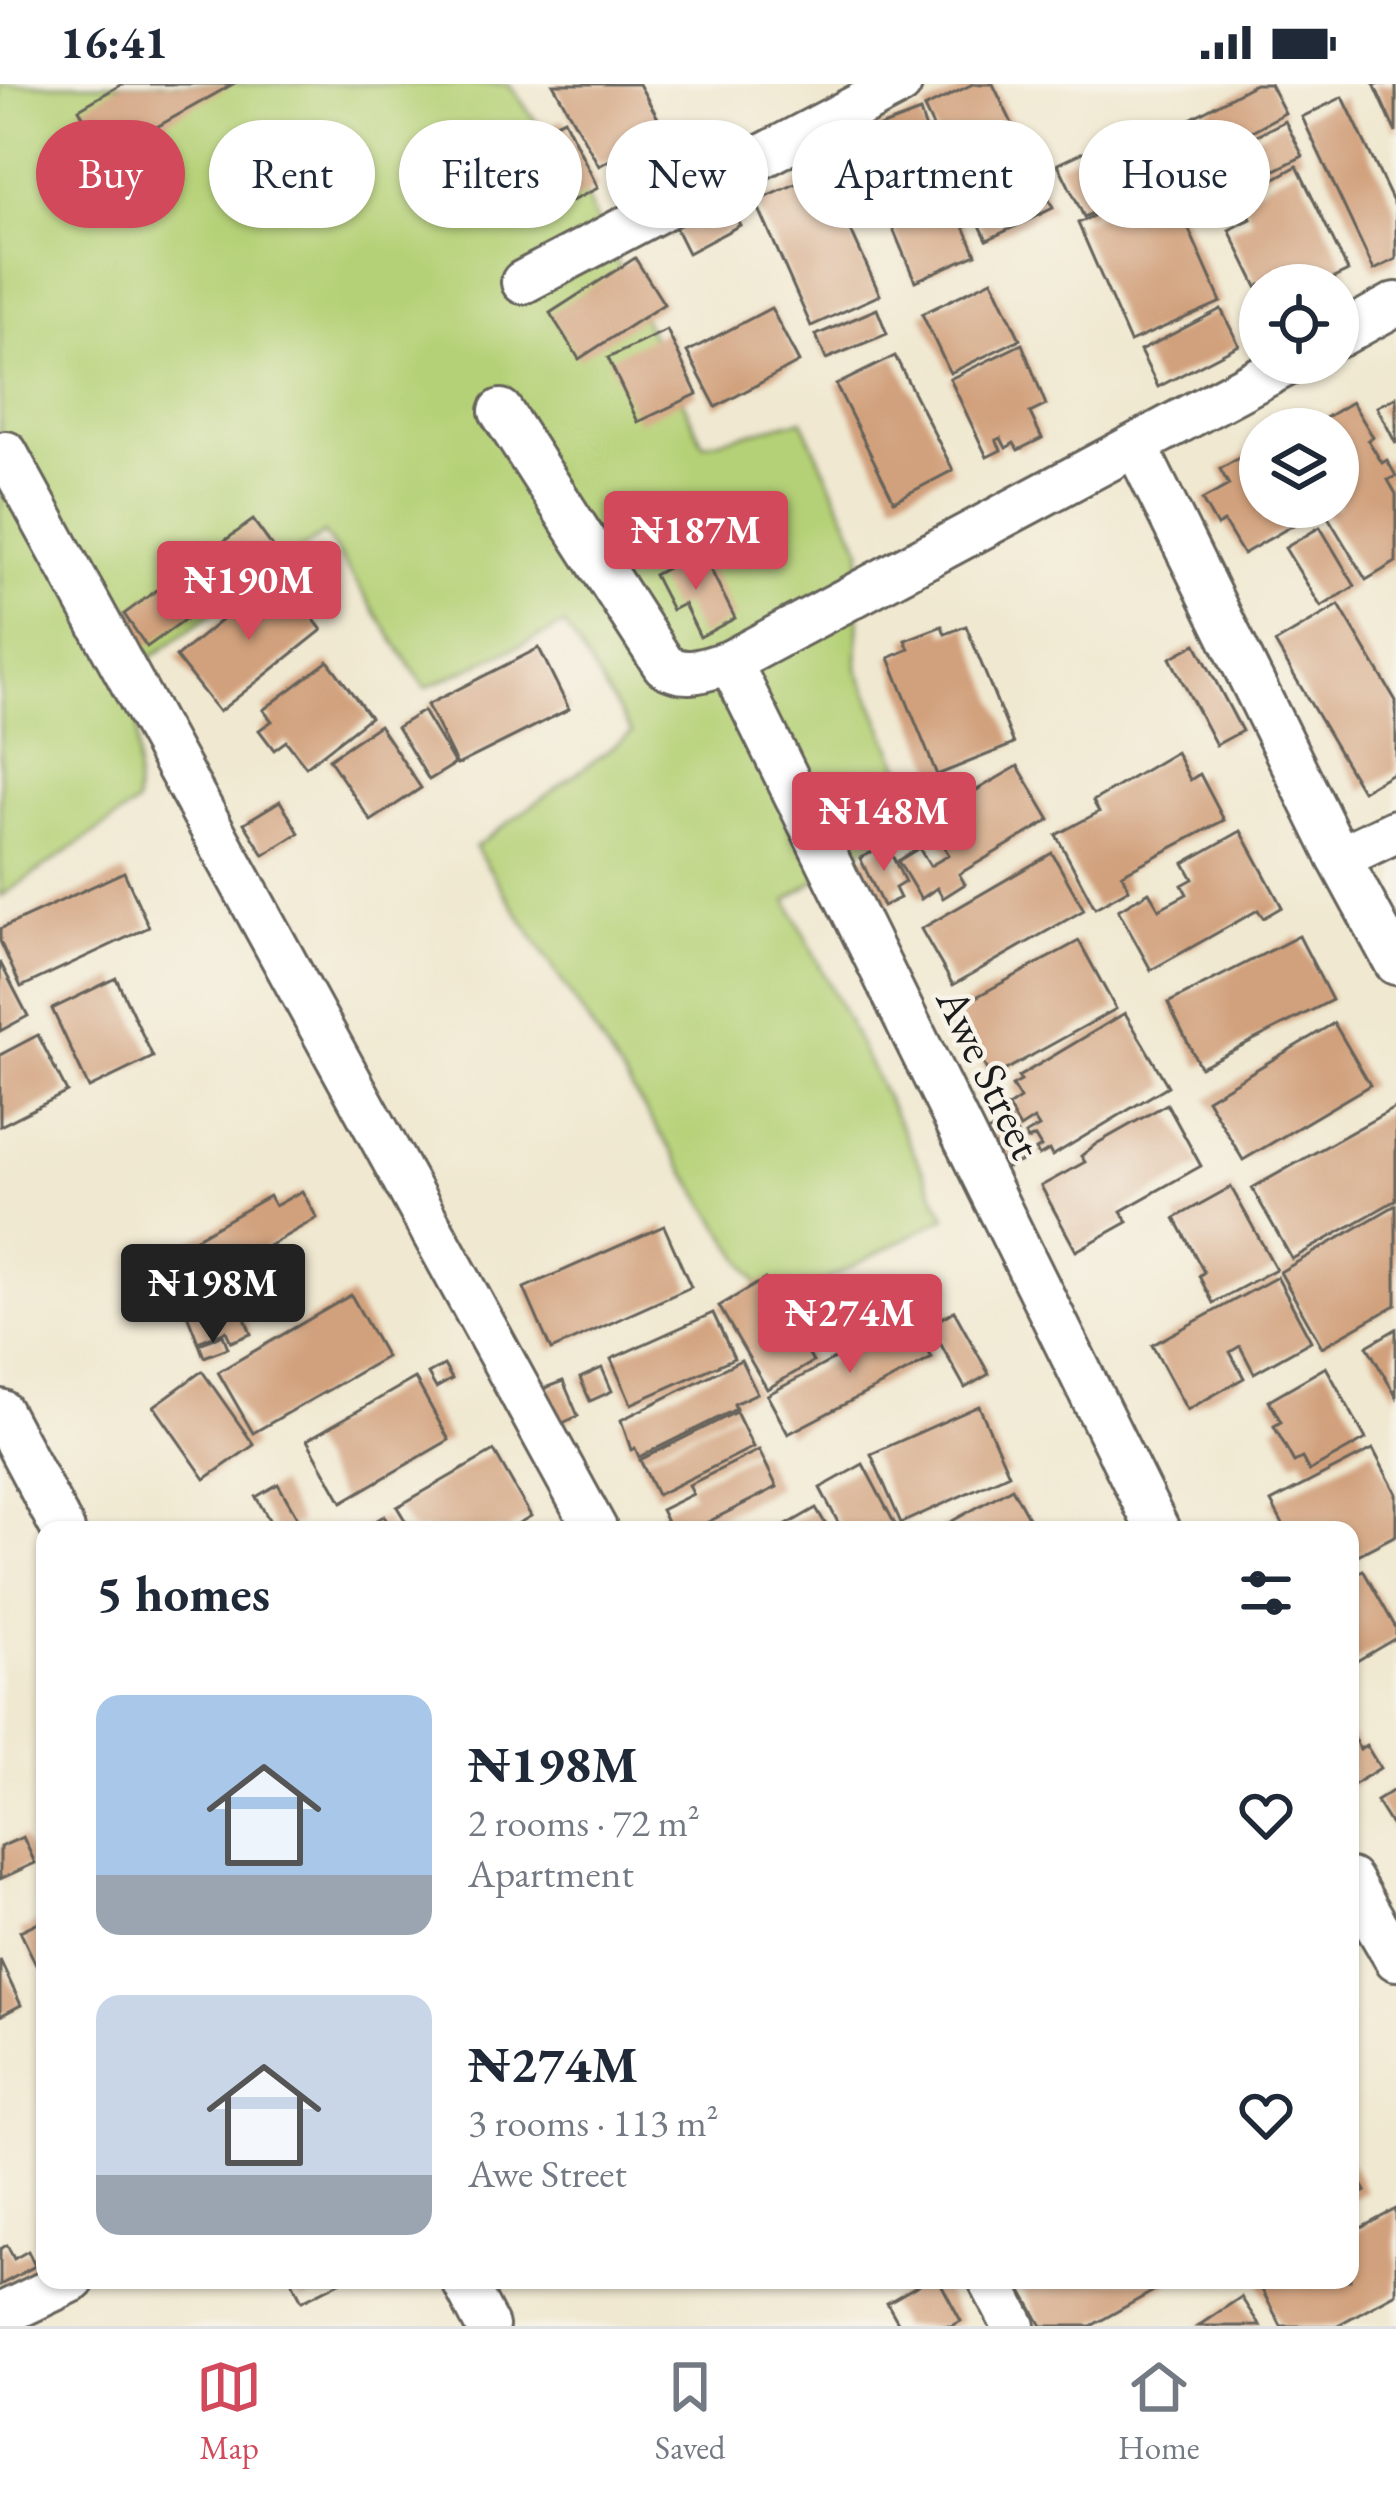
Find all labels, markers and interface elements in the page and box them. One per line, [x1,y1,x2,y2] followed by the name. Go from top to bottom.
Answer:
[60,13,168,71] text: 16:41
[36,120,185,228] chip: Buy
[209,120,375,228] chip: Rent
[399,120,582,228] chip: Filters
[606,120,768,228] chip: New
[792,120,1055,228] chip: Apartment
[1079,120,1270,228] chip: House
[1239,264,1359,528] map controls
[1239,264,1359,384] button: locate
[1239,408,1359,528] button: layers
[612,491,780,593] pin: ₦187M
[631,504,761,555] text: ₦187M
[165,541,333,643] pin: ₦190M
[184,554,314,605] text: ₦190M
[800,772,968,874] pin: ₦148M
[819,785,949,836] text: ₦148M
[923,977,1056,1168] street label: Awe Street
[129,1244,297,1346] pin: ₦198M
[148,1257,278,1308] text: ₦198M
[766,1274,934,1376] pin: ₦274M
[785,1287,915,1338] text: ₦274M
[96,1560,270,1626] text: 5 homes
[1233,1560,1299,1626] icon: filters
[468,1731,638,1797] text: ₦198M
[192,1743,336,1887] icon: home
[1233,1782,1299,1848] icon: heart
[468,1797,700,1848] text: 2 rooms · 72 m²
[468,1848,634,1899] text: Apartment
[468,2031,638,2097] text: ₦274M
[192,2043,336,2187] icon: home
[1233,2082,1299,2148] icon: heart
[468,2097,719,2148] text: 3 rooms · 113 m²
[468,2148,627,2199] text: Awe Street
[196,2354,262,2469] tab: Map
[655,2354,726,2469] tab: Saved
[1118,2354,1200,2469] tab: Home

